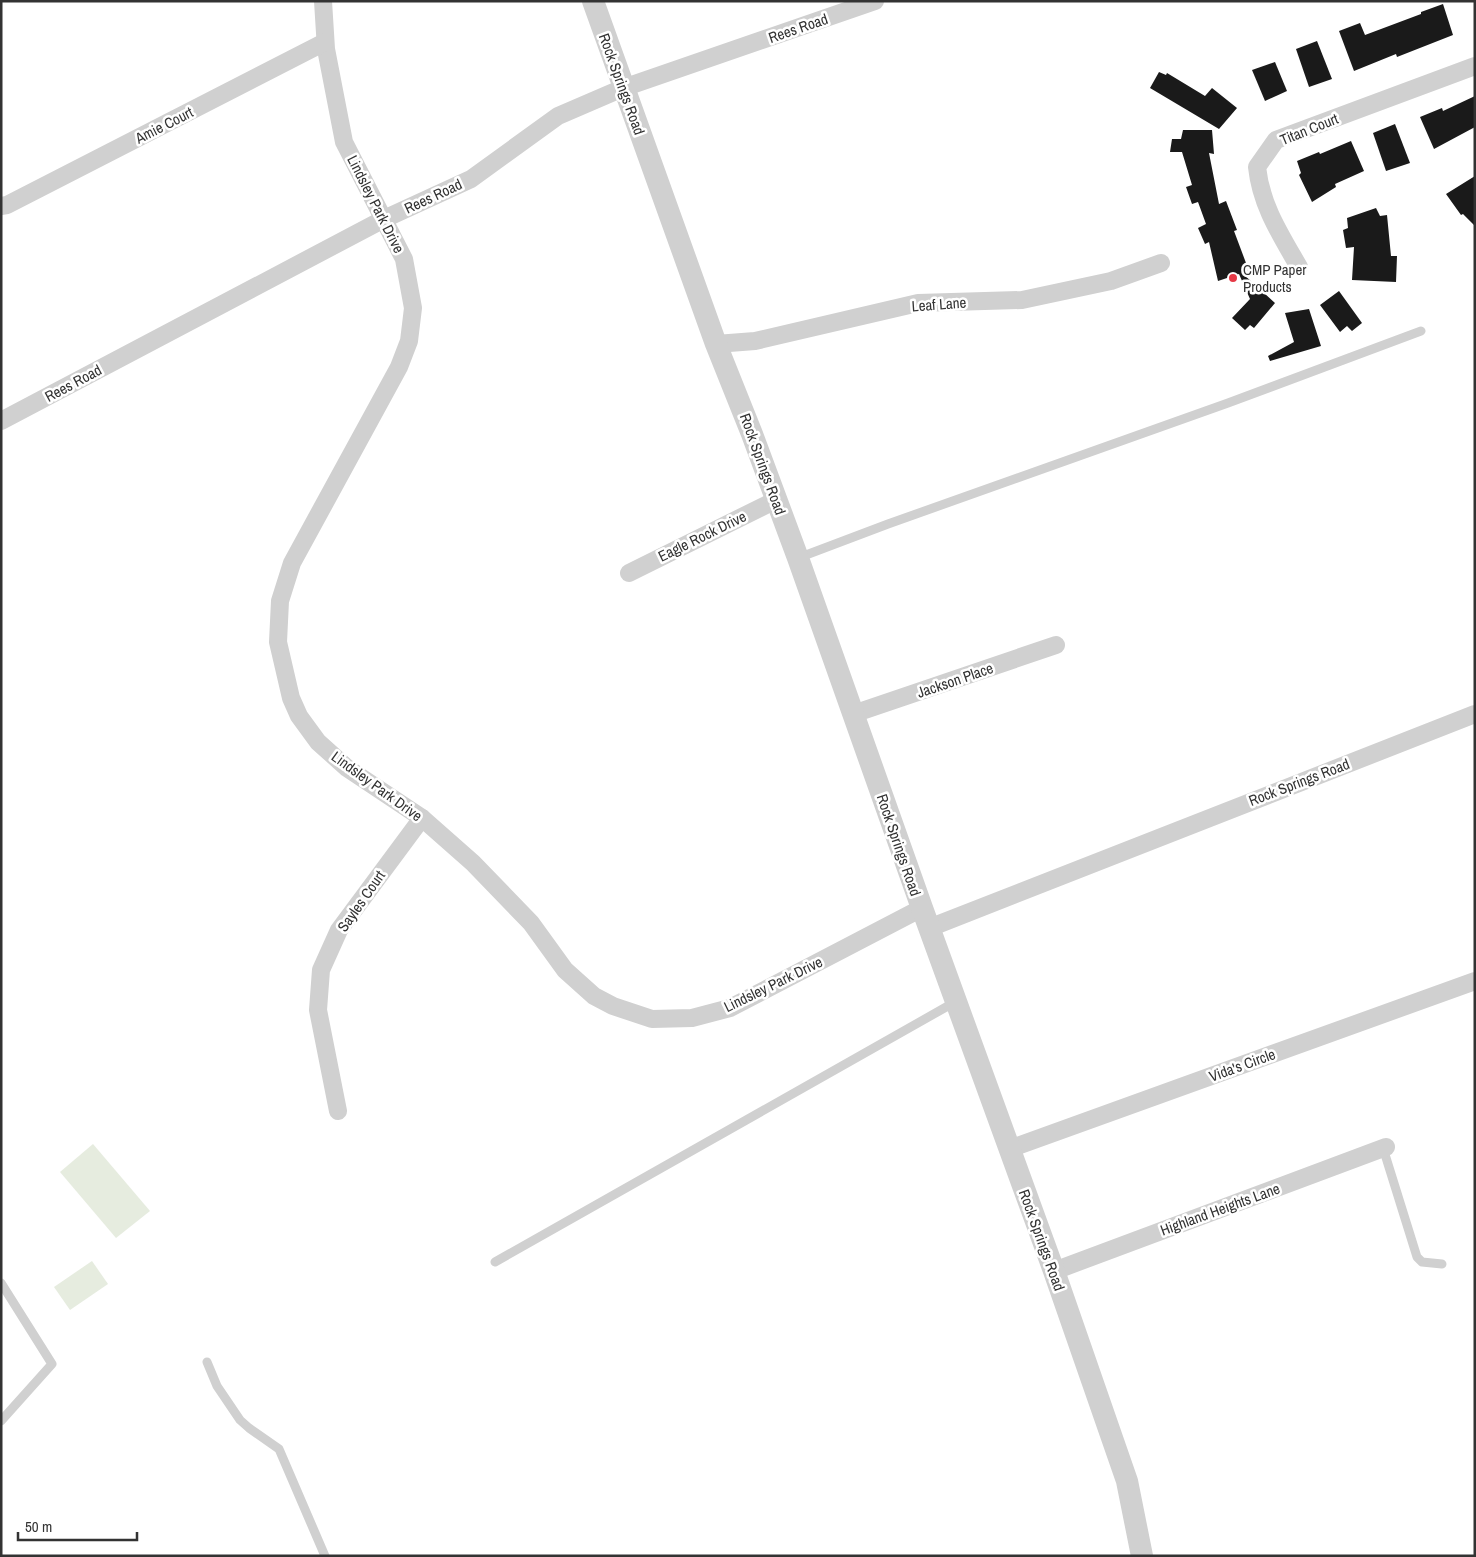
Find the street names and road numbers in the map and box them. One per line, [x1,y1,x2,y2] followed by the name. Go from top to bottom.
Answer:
[765,8,831,48] street label: Rees Road
[594,30,650,138] street label: Rock Springs Road
[131,101,197,149] street label: Amie Court
[1277,108,1342,150] street label: Titan Court
[342,151,410,257] street label: Lindsley Park Drive
[401,173,465,219] street label: Rees Road
[911,292,967,316] street label: Leaf Lane
[41,359,105,407] street label: Rees Road
[735,410,791,518] street label: Rock Springs Road
[654,506,750,566] street label: Eagle Rock Drive
[914,657,996,703] street label: Jackson Place
[327,746,427,826] street label: Lindsley Park Drive
[1245,753,1353,811] street label: Rock Springs Road
[872,791,926,899] street label: Rock Springs Road
[332,866,390,936] street label: Sayles Court
[720,951,826,1017] street label: Lindsley Park Drive
[1206,1043,1278,1087] street label: Vida's Circle
[1157,1178,1283,1240] street label: Highland Heights Lane
[1014,1186,1070,1294] street label: Rock Springs Road

